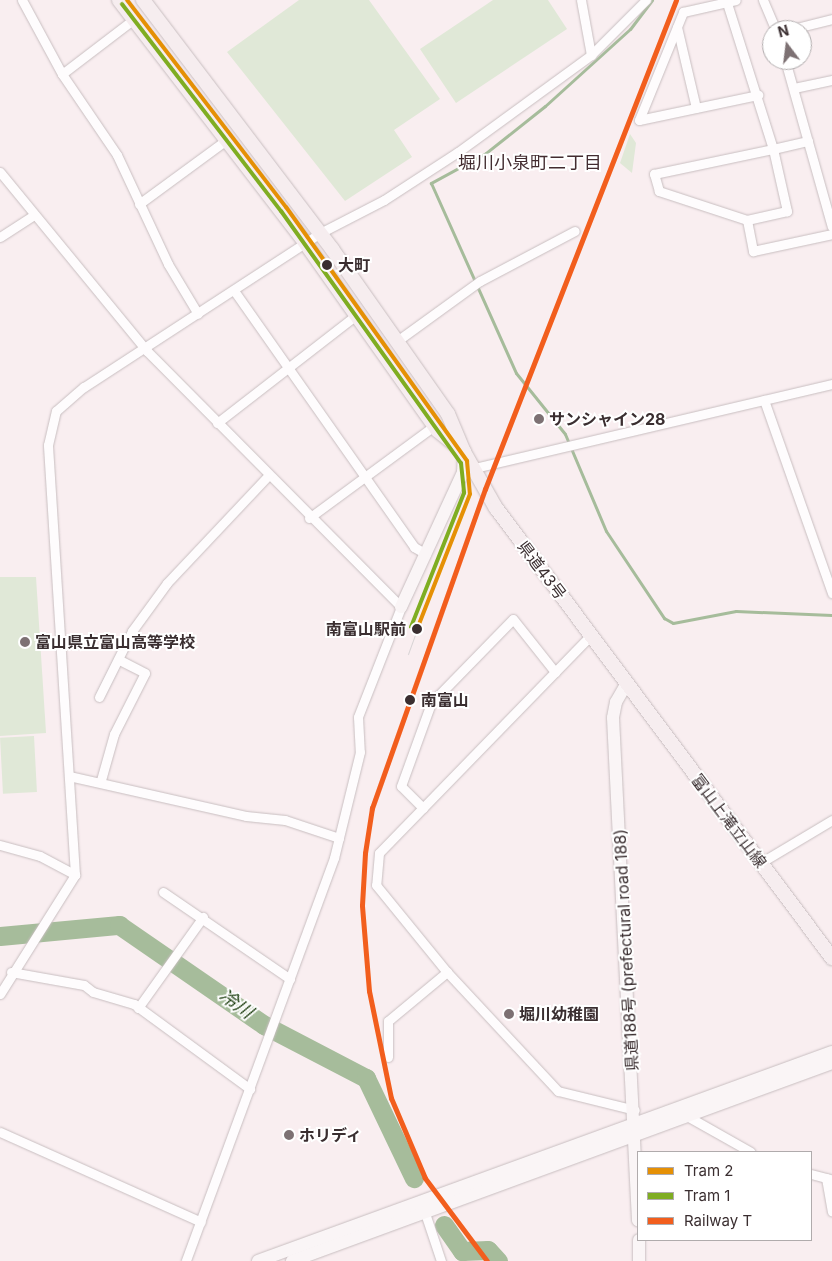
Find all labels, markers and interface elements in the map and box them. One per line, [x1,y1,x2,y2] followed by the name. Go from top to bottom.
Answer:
[762,20,812,70] north arrow
[776,21,791,41] text: N
[458,152,602,174] district label: 堀川小泉町二丁目
[338,255,370,275] place label: 大町
[320,258,334,272] marker: 大町
[549,409,665,429] place label: サンシャイン28
[533,413,545,425] marker: サンシャイン28
[514,537,570,603] street label: 県道43号
[326,619,406,639] place label: 南富山駅前
[410,622,424,636] marker: 南富山駅前
[35,632,195,652] place label: 富山県立富山高等学校
[19,636,31,648] marker: 富山県立富山高等学校
[421,690,469,710] place label: 南富山
[403,693,417,707] marker: 南富山
[688,770,770,872] street label: 富山上滝立山線
[610,828,642,1072] street label: 県道188号 (prefectural road 188)
[215,985,257,1023] water label: 冷川
[519,1004,599,1024] place label: 堀川幼稚園
[503,1008,515,1020] marker: 堀川幼稚園
[299,1125,363,1145] place label: ホリディ
[283,1129,295,1141] marker: ホリディ
[637,1151,812,1241] legend
[684,1161,733,1180] text: Tram 2
[684,1186,730,1205] text: Tram 1
[684,1211,752,1230] text: Railway T

